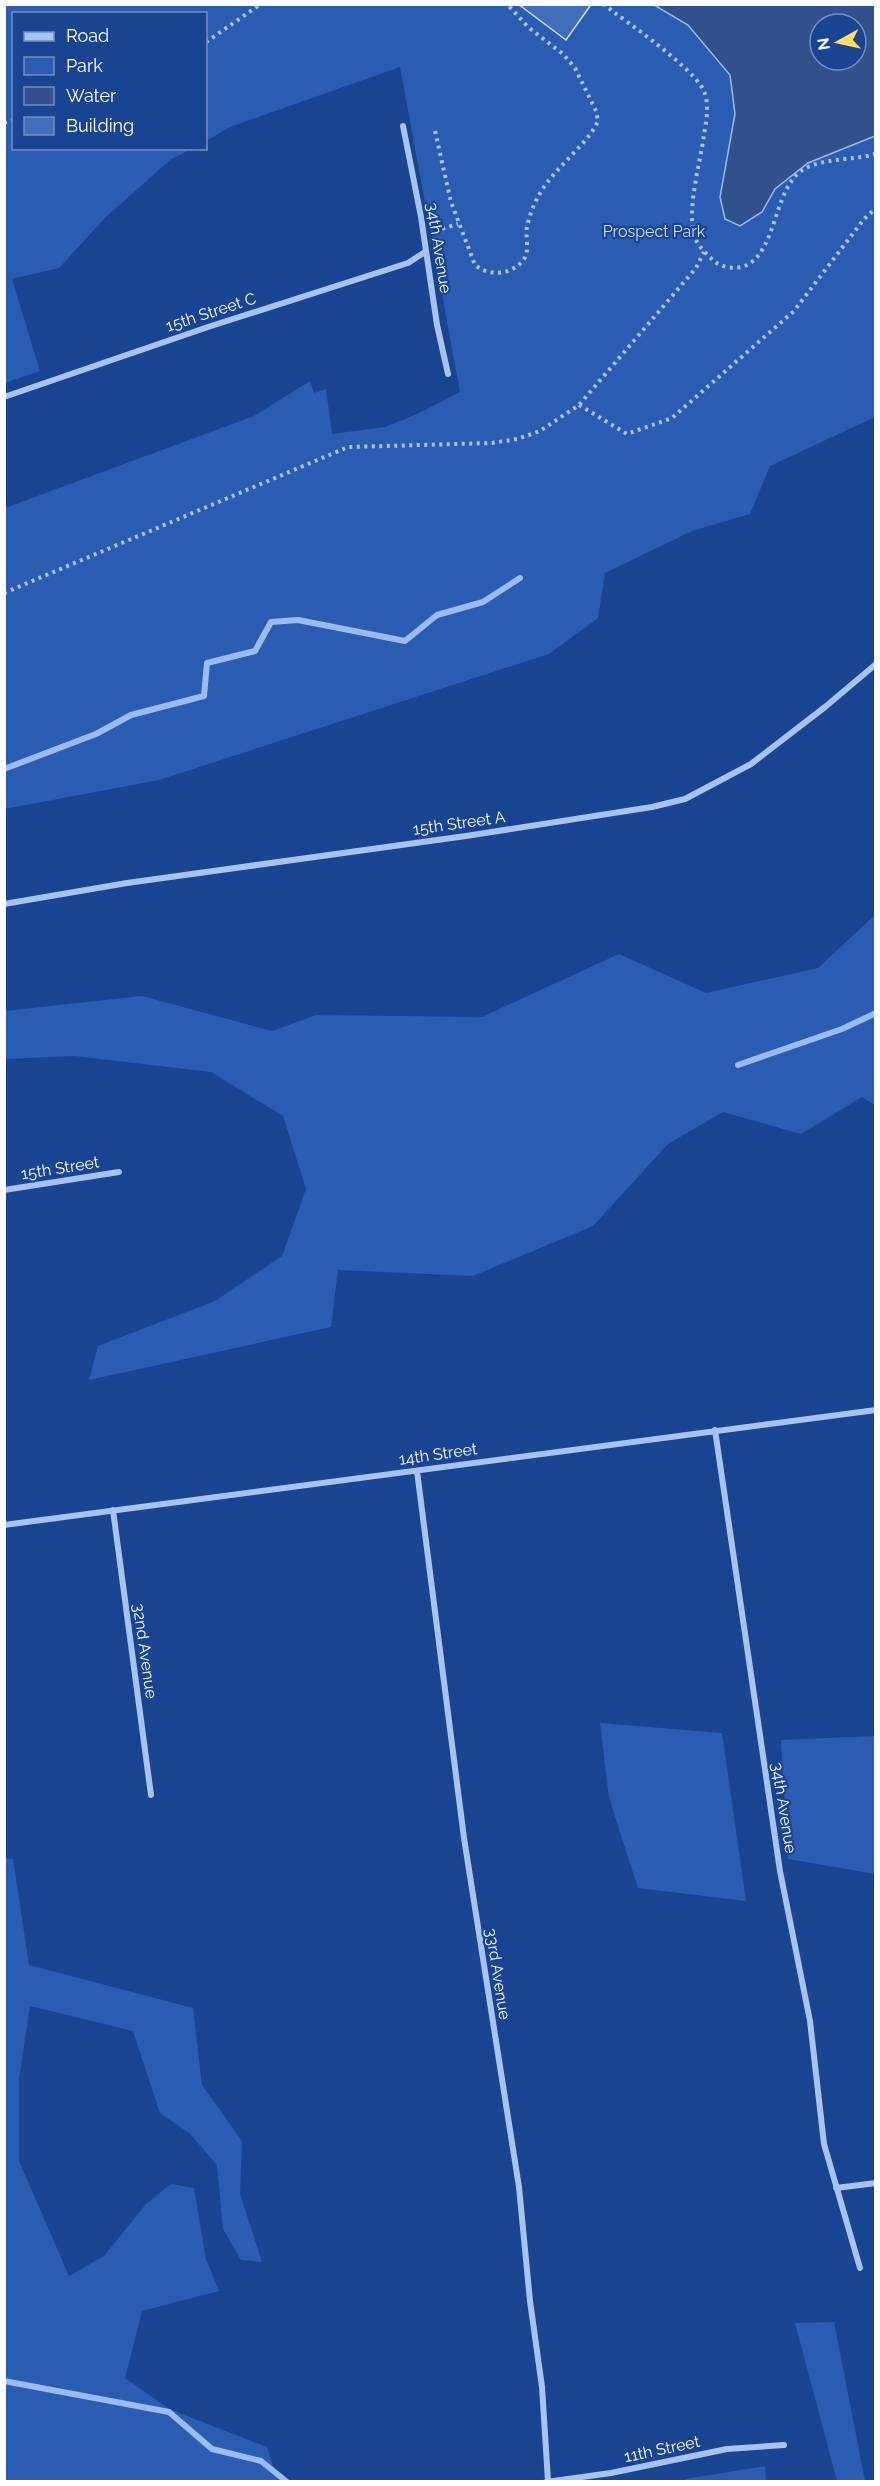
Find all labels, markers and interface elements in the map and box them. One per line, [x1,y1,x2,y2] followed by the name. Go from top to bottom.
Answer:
[12,12,207,150] legend
[808,12,868,72] north arrow
[66,25,109,46] text: Road
[813,37,834,51] text: N
[66,55,103,76] text: Park
[66,85,117,106] text: Water
[66,115,134,136] text: Building
[422,201,456,295] street label: 34th Avenue
[603,222,706,241] park label: Prospect Park
[163,288,259,336] street label: 15th Street C
[412,807,507,839] street label: 15th Street A
[20,1152,101,1184] street label: 15th Street
[398,1439,479,1469] street label: 14th Street
[129,1602,161,1700] street label: 32nd Avenue
[767,1761,801,1855] street label: 34th Avenue
[481,1927,515,2021] street label: 33rd Avenue
[622,2432,702,2466] street label: 11th Street

